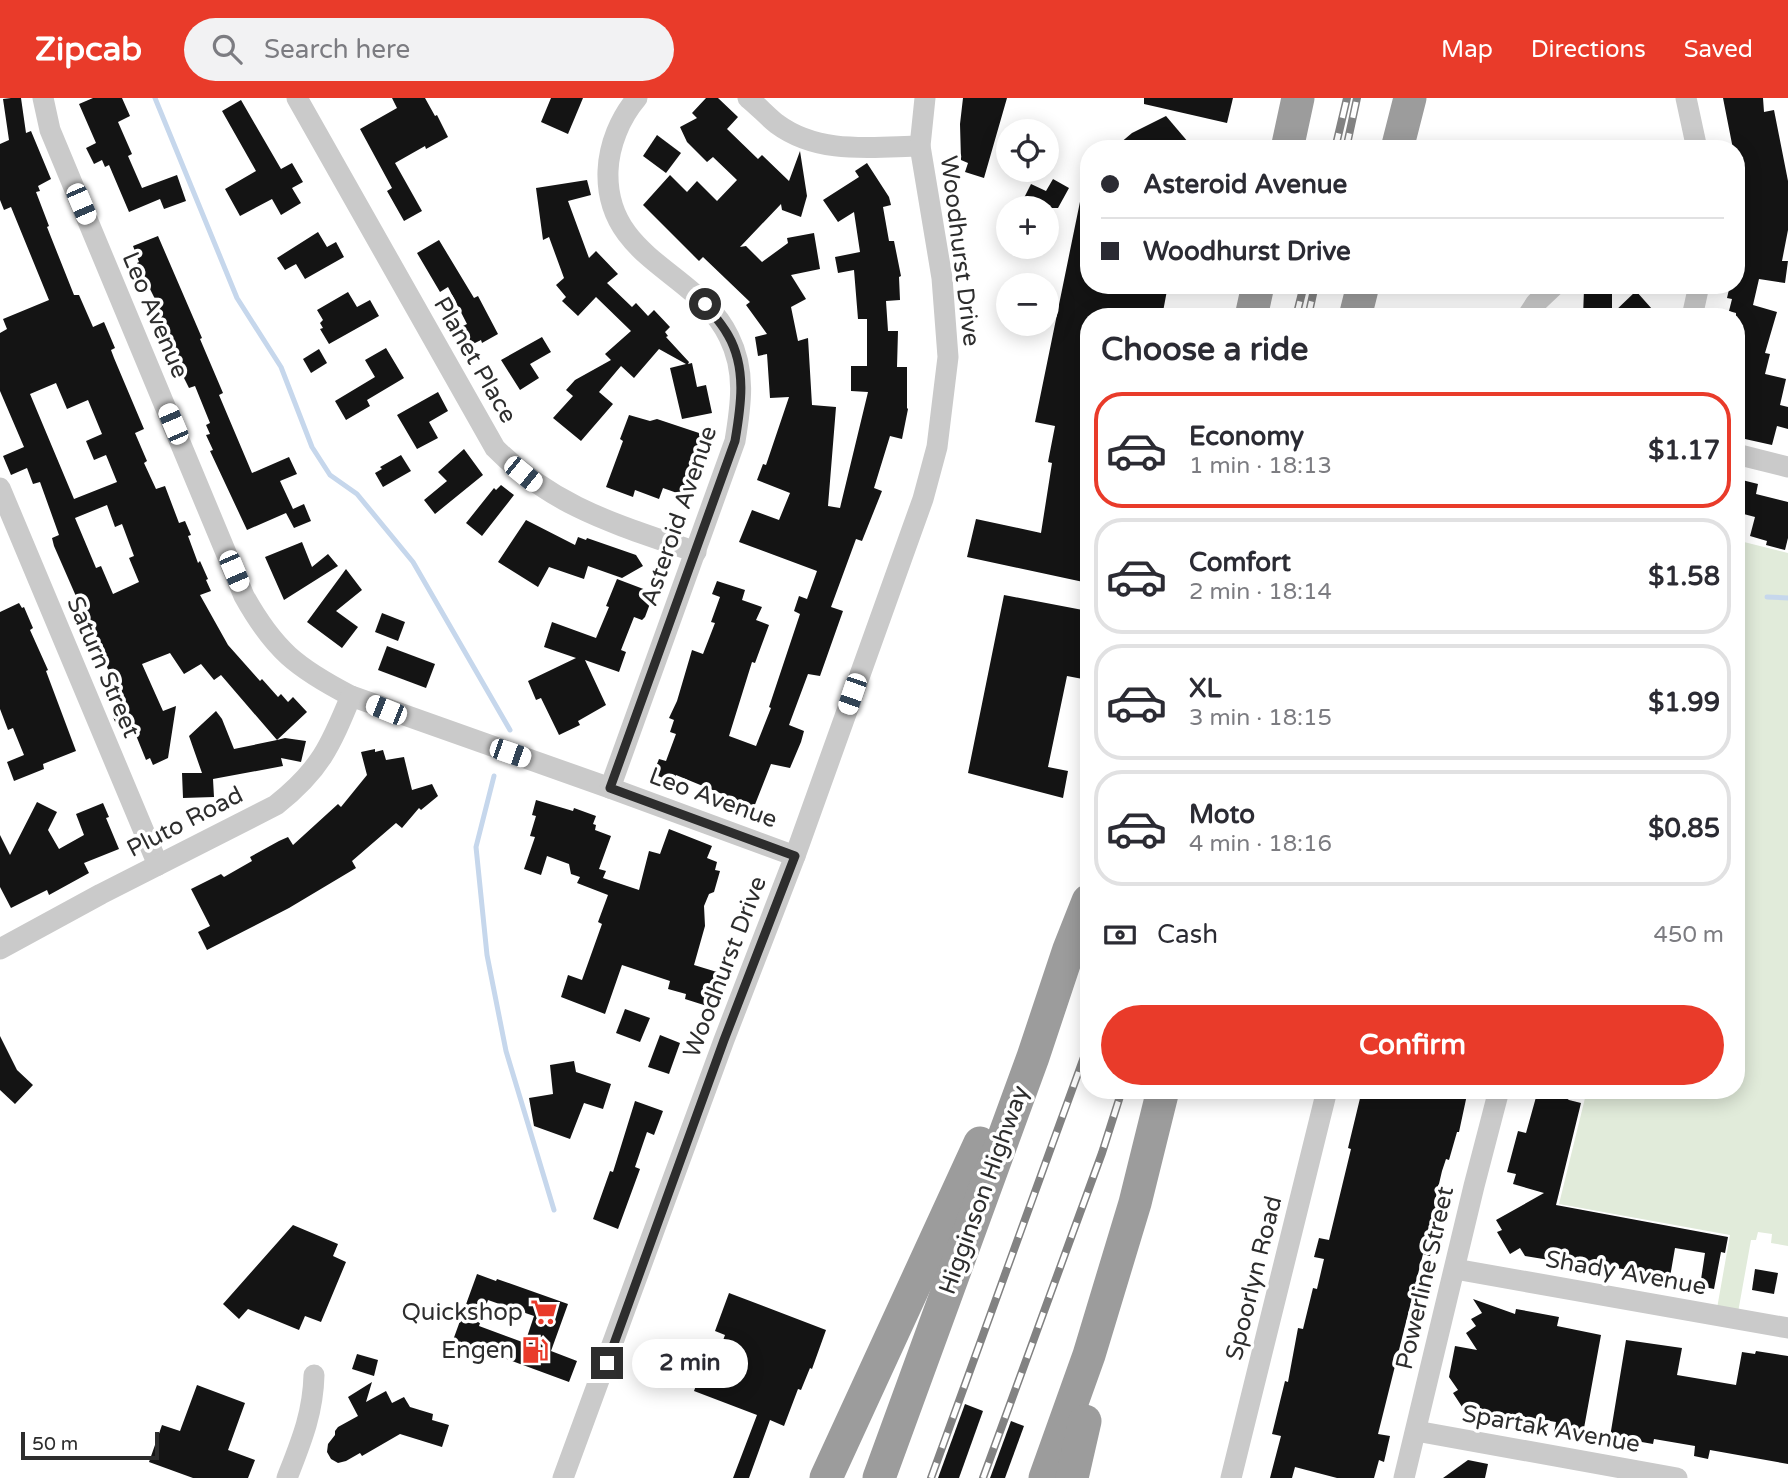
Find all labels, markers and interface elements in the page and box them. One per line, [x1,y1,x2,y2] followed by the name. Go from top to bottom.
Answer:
[184,18,674,81] search box
[35,30,142,69] text: Zipcab
[208,30,246,68] icon: search
[264,34,410,65] text: Search here
[1441,35,1493,64] text: Map
[1531,35,1646,64] text: Directions
[1684,35,1753,64] text: Saved
[996,119,1059,336] map controls
[996,119,1059,182] button: locate
[934,154,986,348] street label: Woodhurst Drive
[1143,169,1347,200] text: Asteroid Avenue
[64,181,99,227] car
[996,196,1059,259] button: +
[1143,236,1351,267] text: Woodhurst Drive
[115,248,195,382] street label: Leo Avenue
[996,273,1059,336] button: −
[689,288,721,320] route start
[427,292,523,428] street label: Planet Place
[1101,331,1308,369] text: Choose a ride
[156,401,191,447] car
[1105,419,1168,482] icon: car
[1189,421,1304,452] text: Economy
[635,422,723,610] street label: Asteroid Avenue
[1648,435,1720,466] text: $1.17
[1189,452,1332,480] text: 1 min · 18:13
[501,453,546,495] car
[1105,545,1168,608] icon: car
[1189,547,1291,578] text: Comfort
[217,548,252,594] car
[1648,561,1720,592] text: $1.58
[1189,578,1332,606] text: 2 min · 18:14
[60,592,146,742] street label: Saturn Street
[836,671,869,717] car
[1105,671,1168,734] icon: car
[1189,673,1221,704] text: XL
[1648,687,1720,718] text: $1.99
[363,692,410,728] car
[1189,704,1332,732] text: 3 min · 18:15
[487,736,534,770] car
[645,761,781,835] street label: Leo Avenue
[122,780,248,864] street label: Pluto Road
[1105,797,1168,860] icon: car
[1189,799,1255,830] text: Moto
[1648,813,1720,844] text: $0.85
[1189,830,1332,858] text: 4 min · 18:16
[677,872,773,1062] street label: Woodhurst Drive
[1101,916,1139,954] icon: cash
[1157,919,1218,950] text: Cash
[1654,921,1724,949] text: 450 m
[1101,1005,1724,1085] button: Confirm
[933,1082,1035,1298] street label: Higginson Highway
[1390,1184,1460,1372] street label: Powerline Street
[1220,1193,1288,1363] street label: Spoorlyn Road
[1543,1245,1709,1301] street label: Shady Avenue
[529,1297,559,1327] supermarket icon: Quickshop
[401,1298,523,1327] place label: Quickshop
[520,1335,550,1365] fuel station icon: Engen
[441,1336,514,1365] place label: Engen
[632,1338,747,1388] callout: 2 min
[591,1347,623,1379] route end
[659,1349,721,1377] text: 2 min
[1460,1399,1642,1459] street label: Spartak Avenue
[21,1429,159,1461] scale bar
[32,1433,78,1455] text: 50 m

